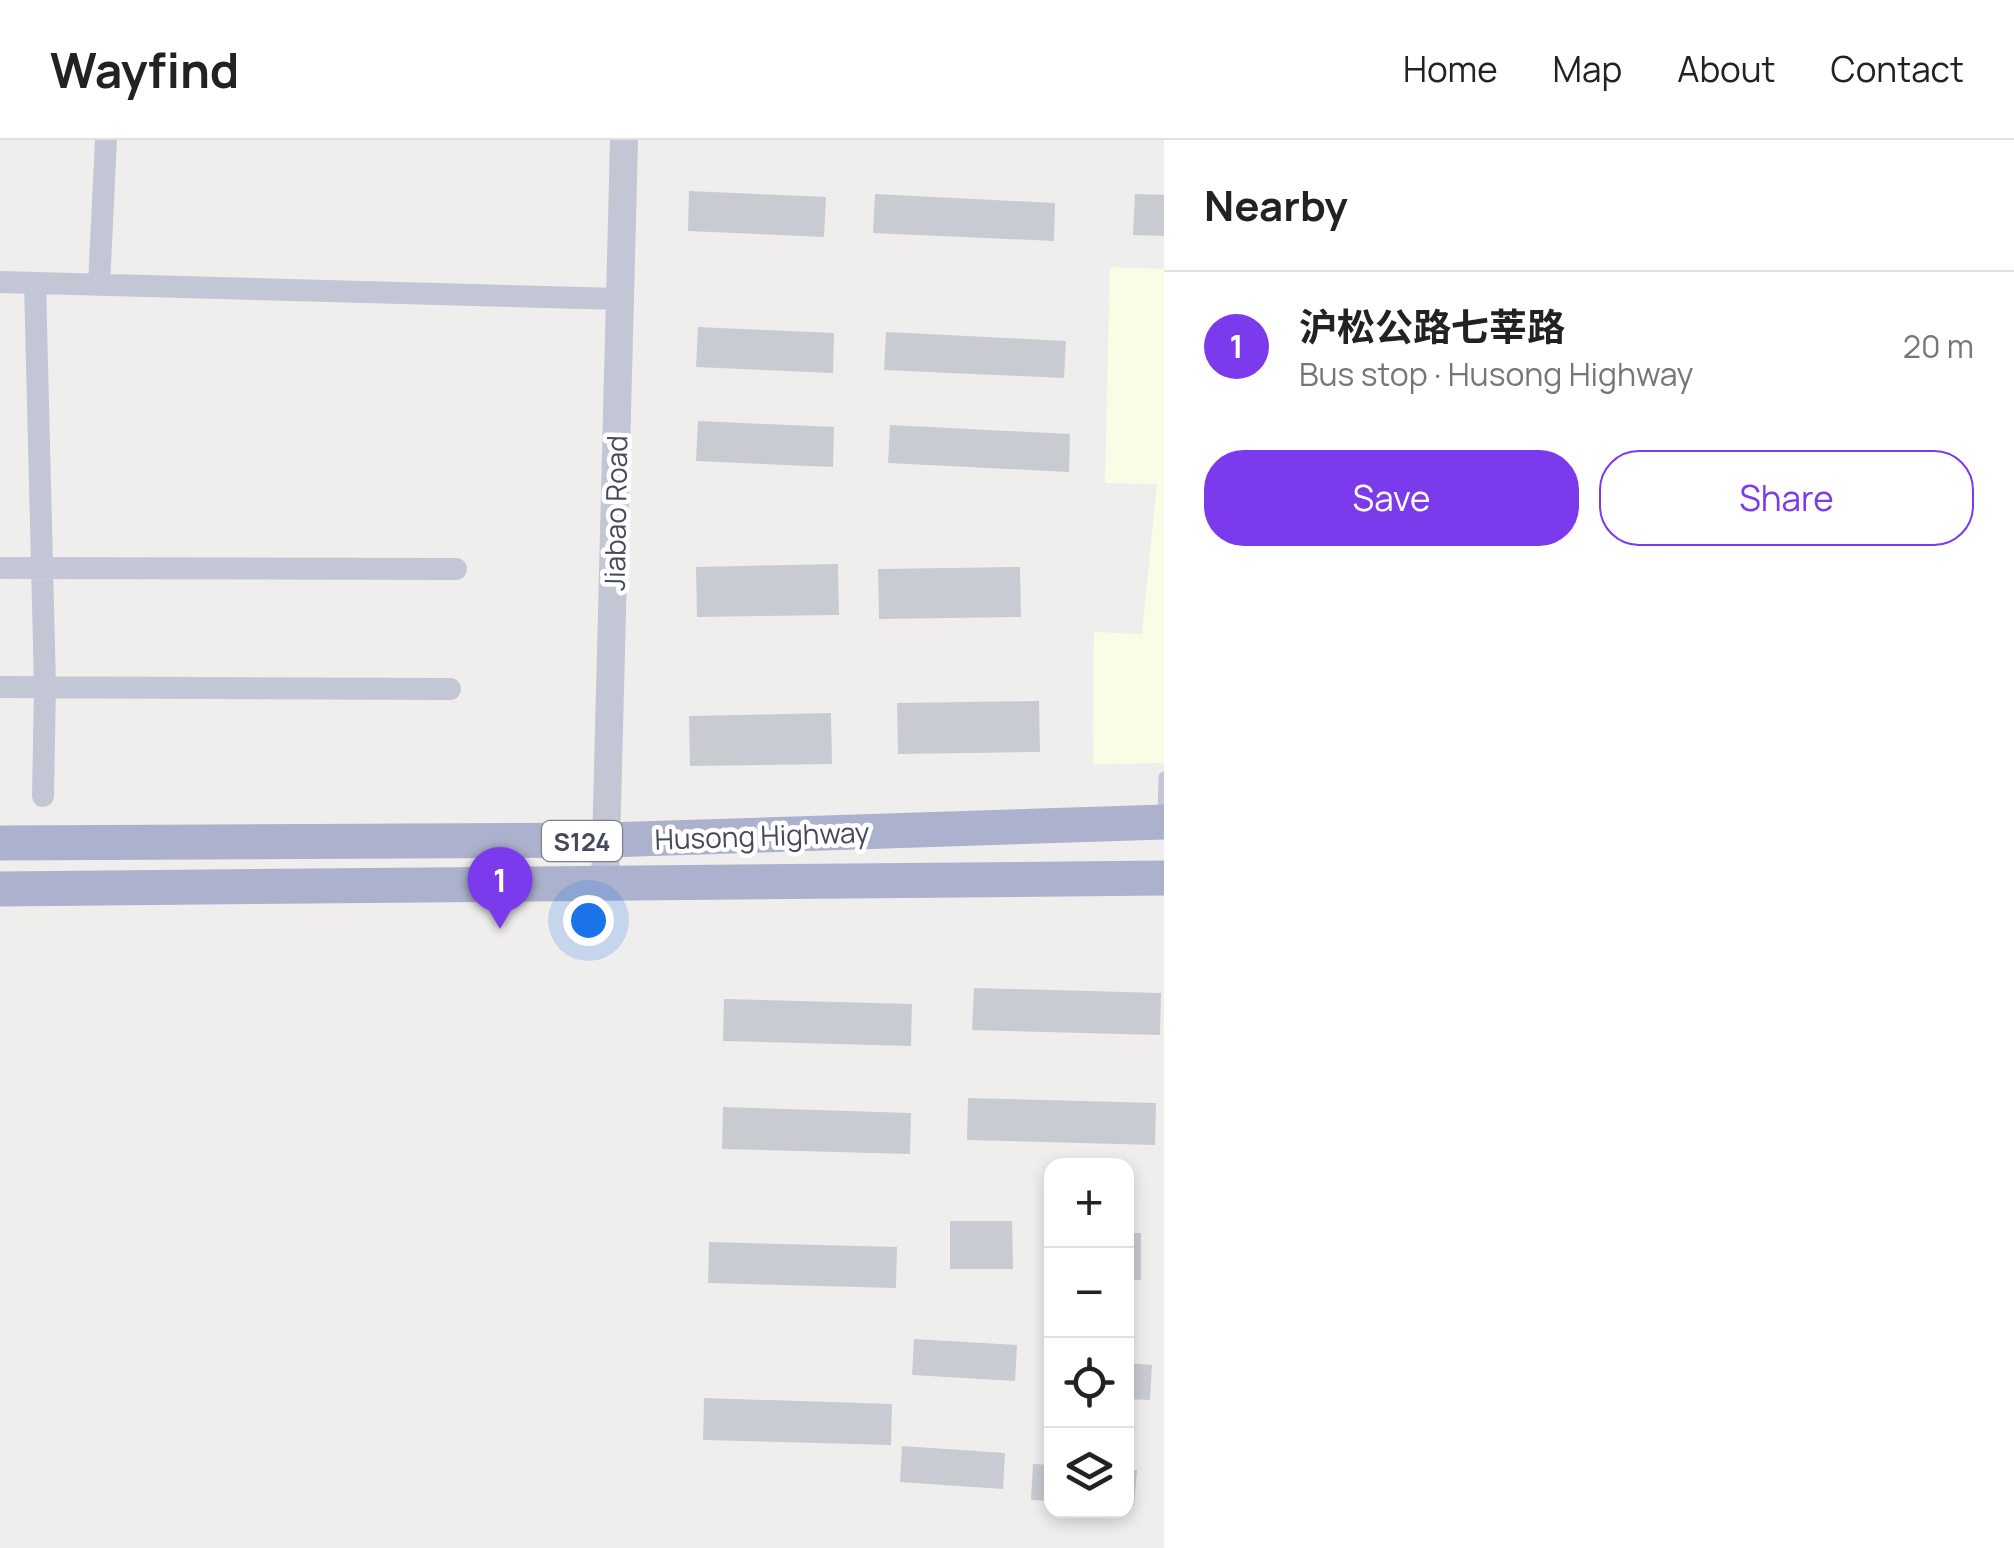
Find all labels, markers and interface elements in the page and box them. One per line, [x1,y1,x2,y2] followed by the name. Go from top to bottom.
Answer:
[50,37,239,102] text: Wayfind
[1403,45,1498,93] text: Home
[1553,45,1622,93] text: Map
[1677,45,1776,93] text: About
[1831,45,1964,93] text: Contact
[1204,176,1348,234] text: Nearby
[1299,300,1565,352] text: 沪松公路七莘路
[1229,324,1244,368] text: 1
[1903,324,1974,368] text: 20 m
[1299,352,1693,396] text: Bus stop · Husong Highway
[595,435,635,591] street label: Jiabao Road
[1204,450,1579,546] button: Save
[1599,450,1974,546] button: Share
[654,812,870,858] street label: Husong Highway
[542,821,622,861] road number: S124
[468,846,532,929] pin: 1
[563,895,614,946] your location
[1044,1158,1134,1518] map controls
[1044,1158,1134,1248] button: +
[1044,1248,1134,1338] button: −
[1044,1338,1134,1428] button: locate
[1044,1428,1134,1518] button: layers

